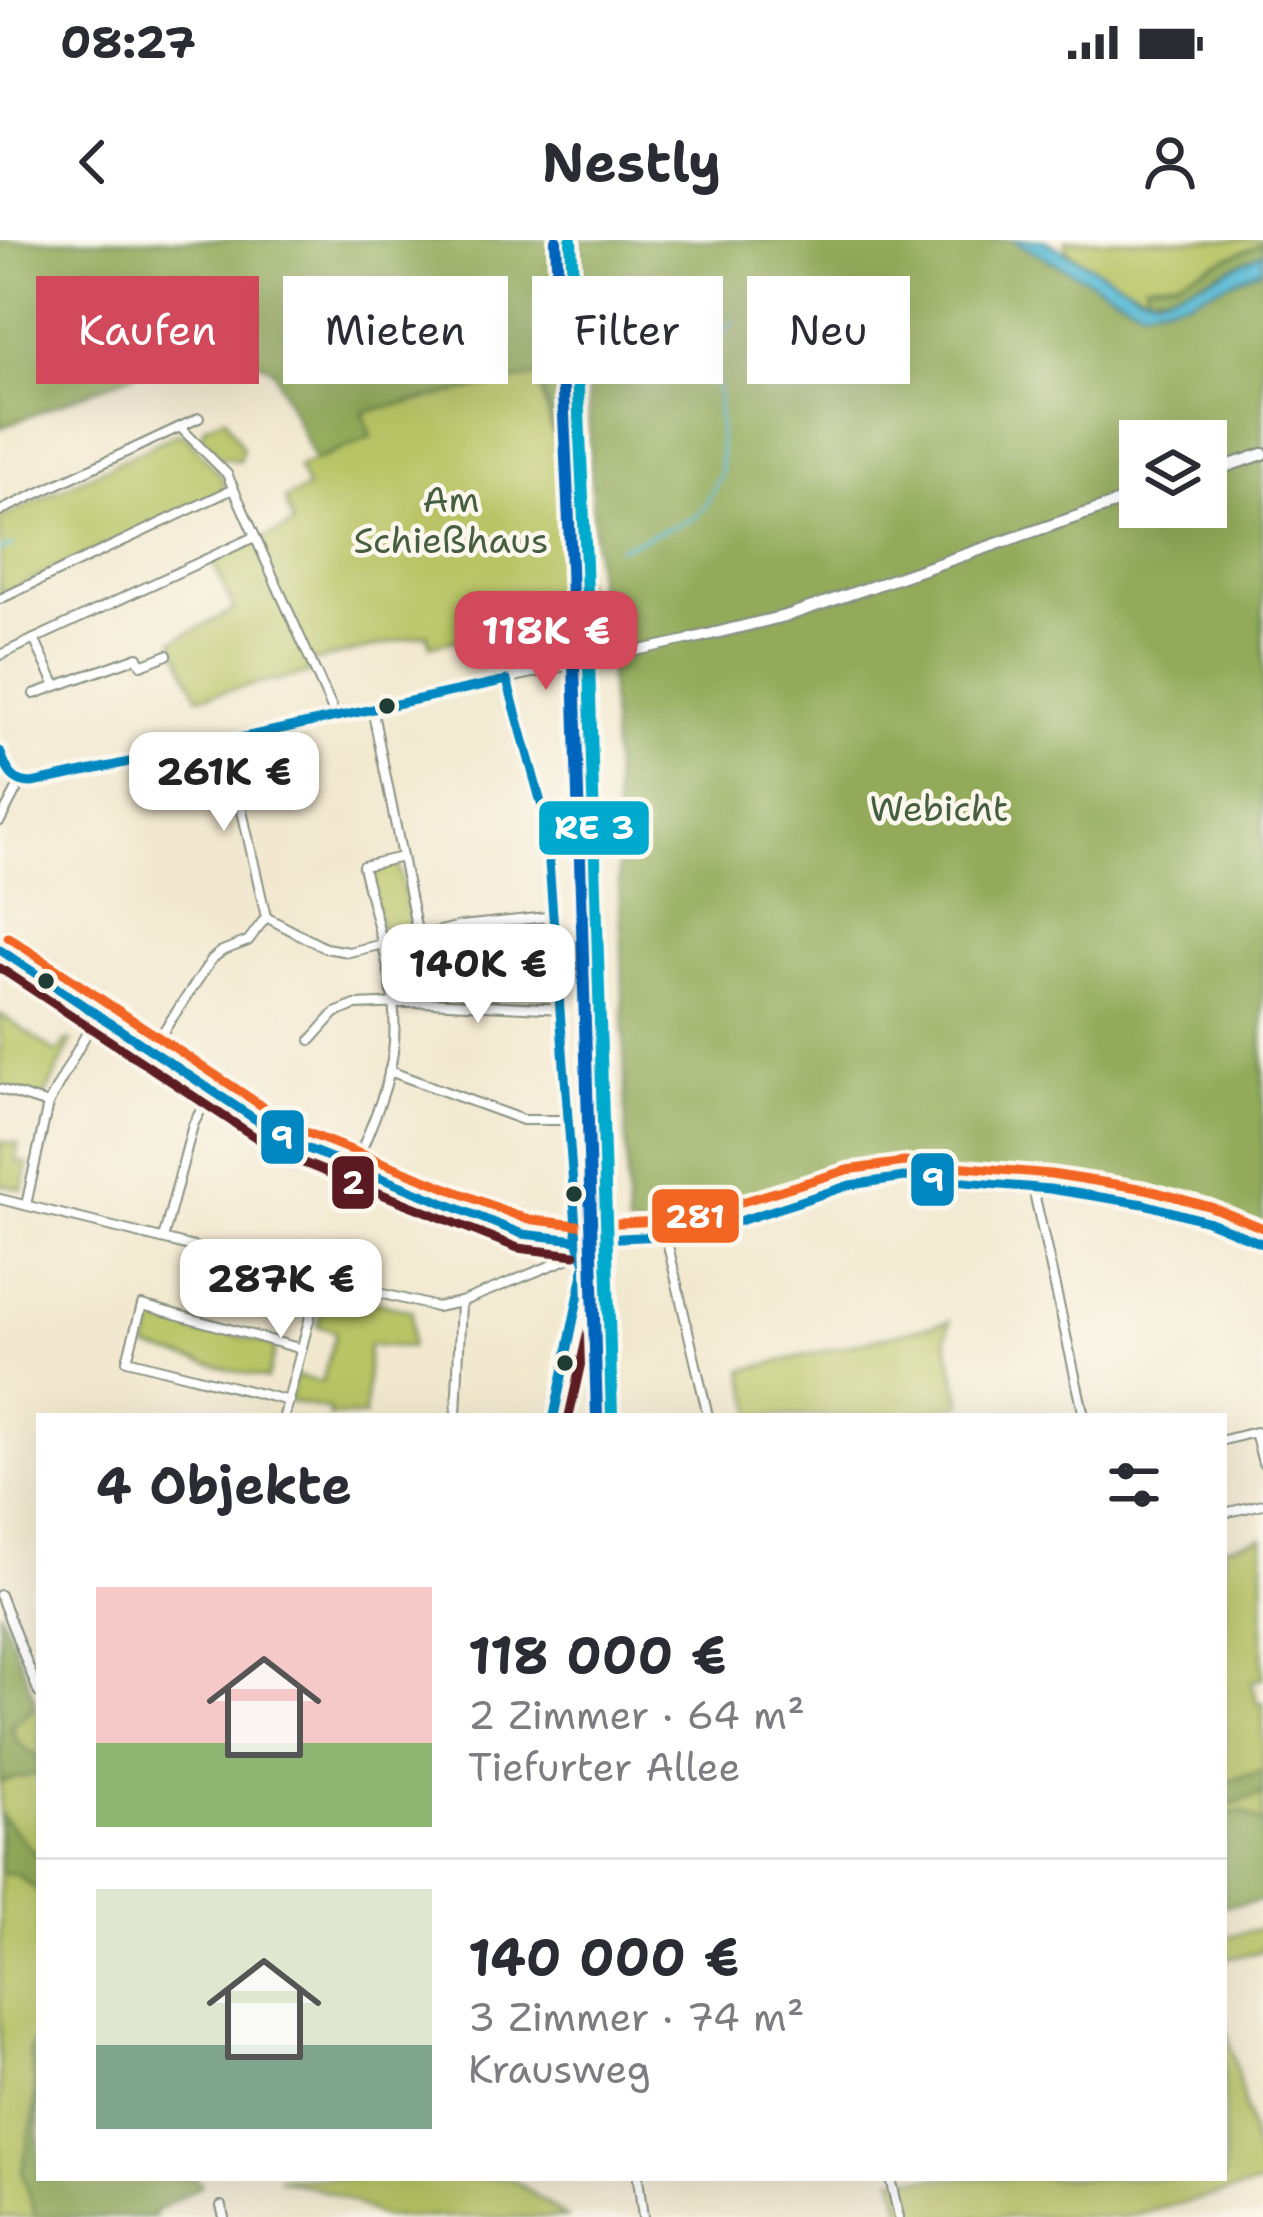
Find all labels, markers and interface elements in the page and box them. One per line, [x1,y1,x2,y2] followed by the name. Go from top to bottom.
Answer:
[60,12,196,72] text: 08:27
[542,126,721,198] text: Nestly
[60,129,126,195] icon: back
[1137,129,1203,195] icon: person
[36,276,259,384] chip: Kaufen
[283,276,508,384] chip: Mieten
[532,276,723,384] chip: Filter
[747,276,910,384] chip: Neu
[1119,420,1227,528] map controls
[1119,420,1227,528] button: layers
[353,475,549,565] park label: Am Schießhaus
[448,591,644,693] pin: 118K €
[482,604,611,656] text: 118K €
[376,695,398,717] unlabelled marker
[126,732,322,834] pin: 261K €
[156,745,292,797] text: 261K €
[870,784,1008,833] park label: Webicht
[537,799,651,857] line badge: RE 3
[554,805,634,850] text: RE 3
[380,924,576,1026] pin: 140K €
[409,937,547,989] text: 140K €
[35,970,57,992] unlabelled marker
[259,1108,306,1166] line badge: 9
[270,1115,294,1160] text: 9
[909,1151,956,1208] line badge: 9
[330,1154,376,1211] line badge: 2
[921,1157,945,1202] text: 9
[341,1160,365,1205] text: 2
[563,1183,585,1205] unlabelled marker
[650,1187,741,1245] line badge: 281
[665,1194,725,1239] text: 281
[183,1239,379,1341] pin: 287K €
[207,1252,355,1304] text: 287K €
[554,1352,576,1374] unlabelled marker
[96,1451,352,1519] text: 4 Objekte
[1101,1452,1167,1518] icon: filters
[468,1621,726,1689] text: 118 000 €
[192,1635,336,1779] icon: home
[468,1689,805,1741] text: 2 Zimmer · 64 m²
[468,1741,741,1793] text: Tiefurter Allee
[468,1923,739,1991] text: 140 000 €
[192,1937,336,2081] icon: home
[468,1991,805,2043] text: 3 Zimmer · 74 m²
[468,2043,651,2095] text: Krausweg

